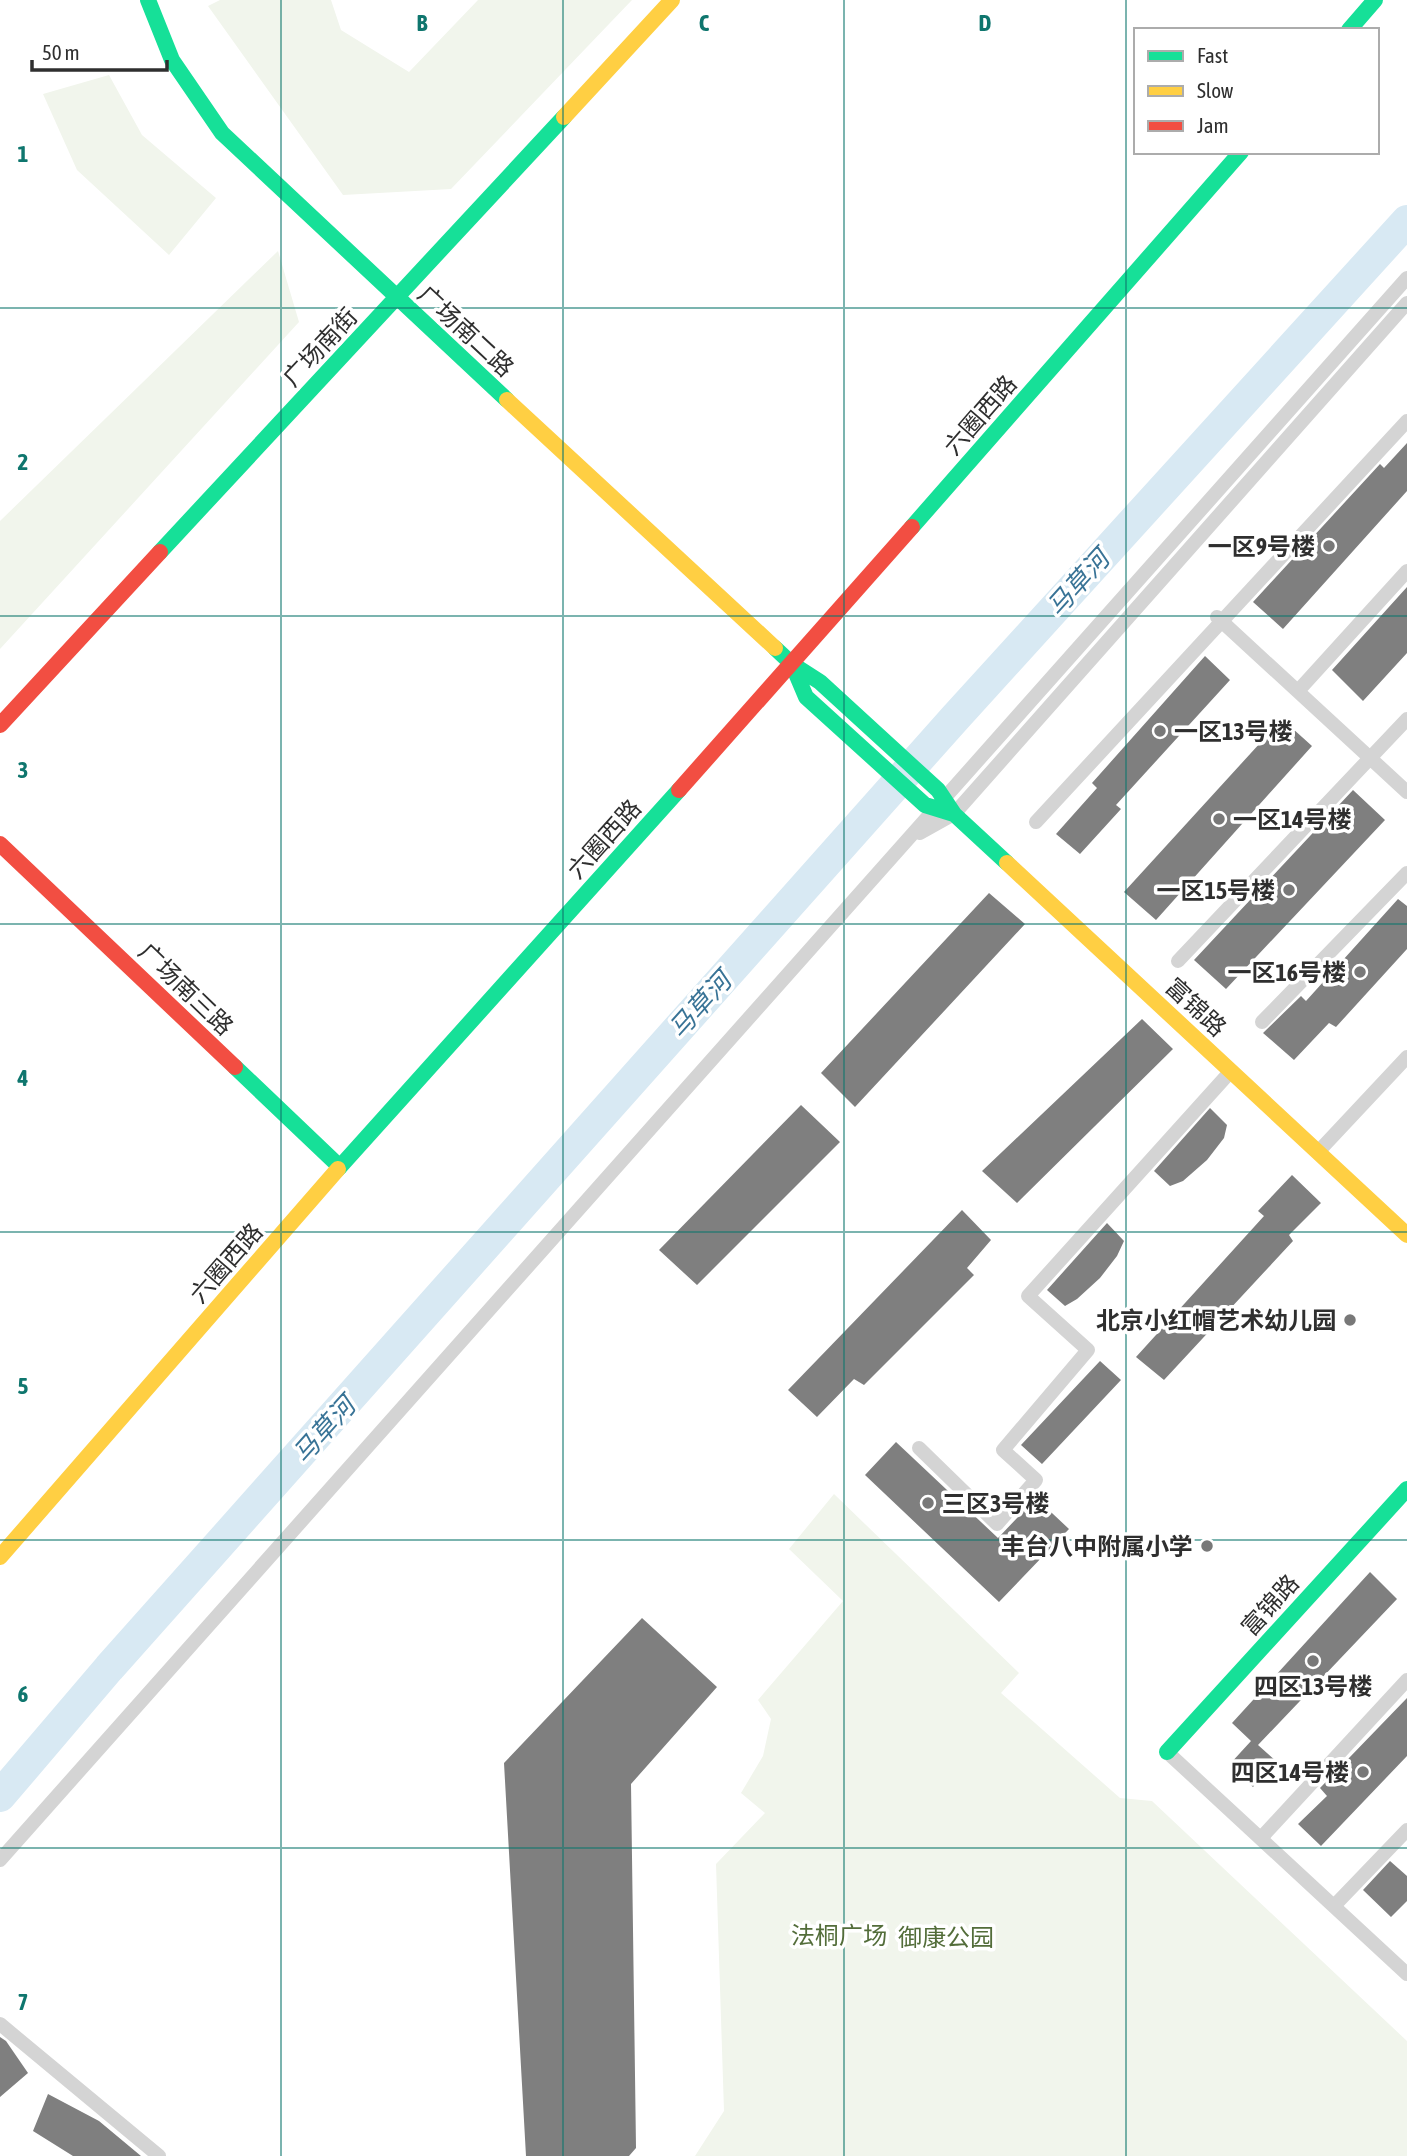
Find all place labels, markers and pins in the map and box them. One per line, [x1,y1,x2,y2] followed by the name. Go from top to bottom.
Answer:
[1208,533,1315,560] place label: 一区9号楼
[1321,538,1337,554] marker: 一区9号楼
[1174,718,1293,745] place label: 一区13号楼
[1152,723,1168,739] marker: 一区13号楼
[1233,806,1352,833] place label: 一区14号楼
[1211,811,1227,827] marker: 一区14号楼
[1156,877,1275,904] place label: 一区15号楼
[1281,882,1297,898] marker: 一区15号楼
[1227,959,1346,986] place label: 一区16号楼
[1352,964,1368,980] marker: 一区16号楼
[1096,1307,1336,1334] place label: 北京小红帽艺术幼儿园
[1342,1312,1358,1328] marker: 北京小红帽艺术幼儿园
[942,1490,1049,1517] place label: 三区3号楼
[920,1495,936,1511] marker: 三区3号楼
[1001,1533,1193,1560] place label: 丰台八中附属小学
[1199,1538,1215,1554] marker: 丰台八中附属小学
[1305,1653,1321,1669] marker: 四区13号楼
[1254,1673,1372,1700] place label: 四区13号楼
[1230,1759,1349,1786] place label: 四区14号楼
[1355,1764,1371,1780] marker: 四区14号楼

